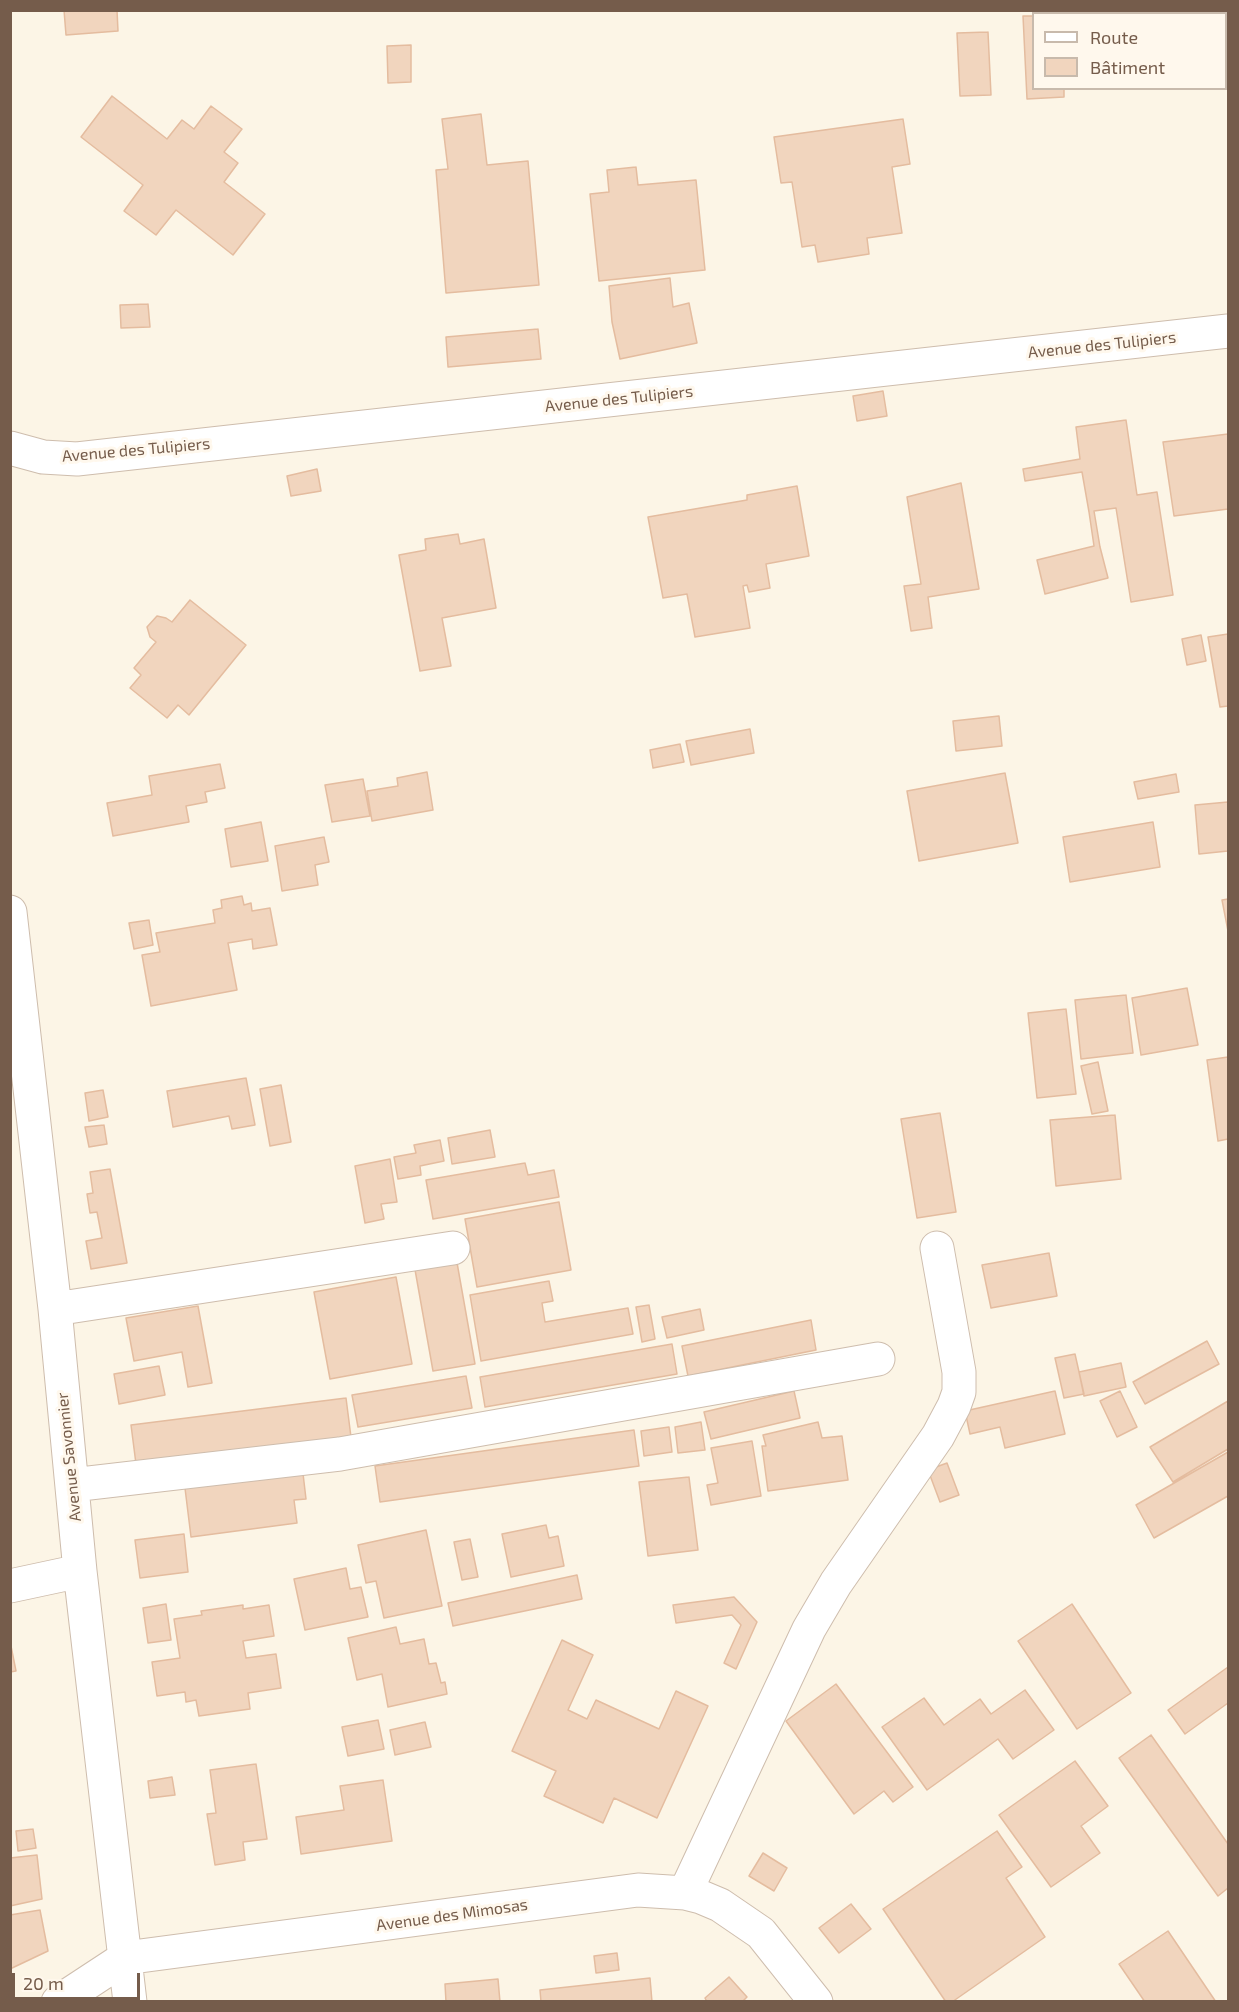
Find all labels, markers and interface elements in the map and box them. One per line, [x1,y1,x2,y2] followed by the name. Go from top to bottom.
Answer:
[1032,12,1227,90] legend
[1090,26,1138,48] text: Route
[1090,56,1165,78] text: Bâtiment
[1027,328,1177,362] street label: Avenue des Tulipiers
[544,382,694,416] street label: Avenue des Tulipiers
[61,434,211,466] street label: Avenue des Tulipiers
[53,1391,85,1523] street label: Avenue Savonnier
[375,1895,529,1935] street label: Avenue des Mimosas
[15,1961,142,1999] scale bar
[23,1972,64,1994] text: 20 m

